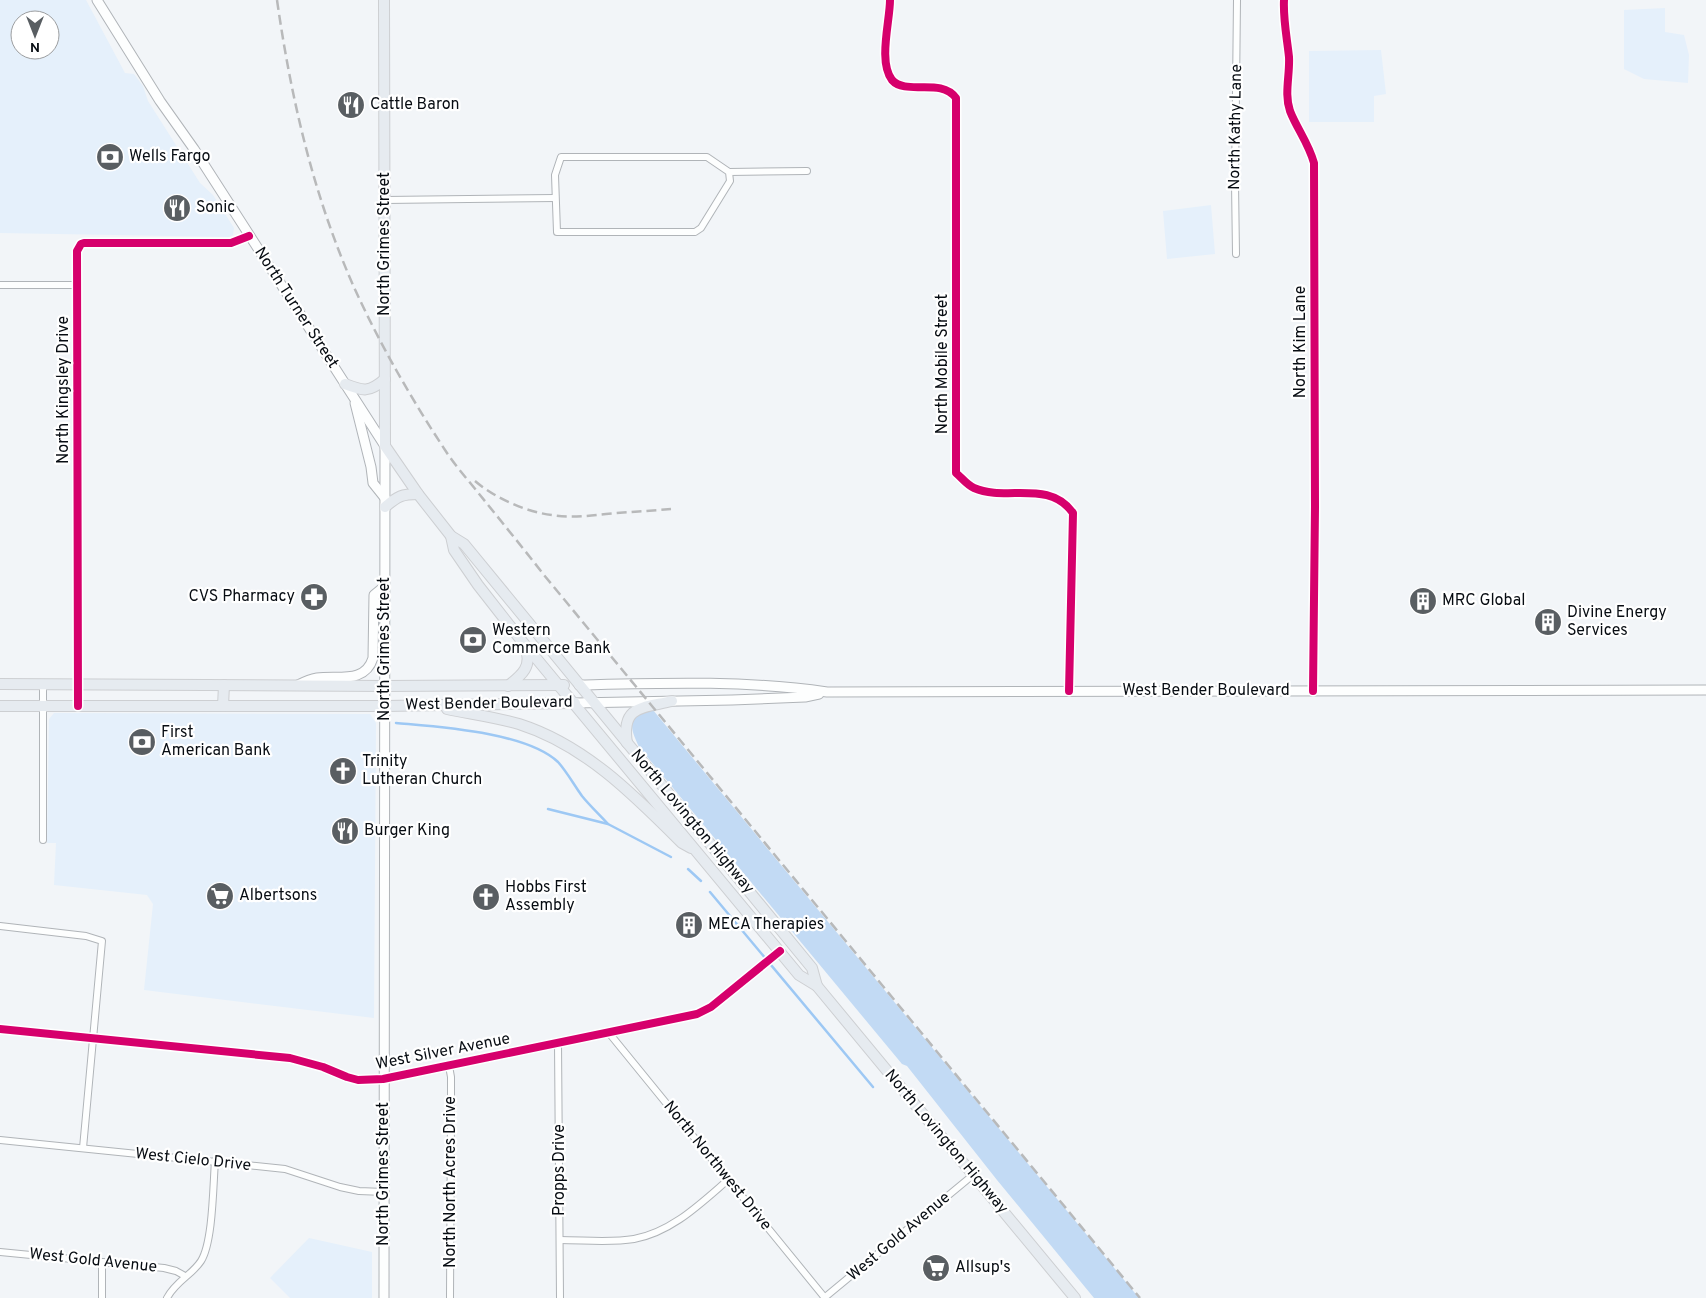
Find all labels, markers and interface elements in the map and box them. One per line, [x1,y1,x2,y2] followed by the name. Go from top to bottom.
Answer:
[10,10,60,60] north arrow
[30,38,40,55] text: N
[1225,64,1247,190] street label: North Kathy Lane
[336,90,366,120] restaurant icon: Cattle Baron
[370,95,460,115] place label: Cattle Baron
[95,142,125,172] bank icon: Wells Fargo
[129,147,210,167] place label: Wells Fargo
[375,172,395,316] street label: North Grimes Street
[162,193,192,223] restaurant icon: Sonic
[196,198,235,218] place label: Sonic
[249,244,343,372] street label: North Turner Street
[1291,286,1311,398] street label: North Kim Lane
[933,294,953,434] street label: North Mobile Street
[54,316,74,464] street label: North Kingsley Drive
[375,577,395,721] street label: North Grimes Street
[299,582,329,612] pharmacy icon: CVS Pharmacy
[1408,586,1438,616] building icon: MRC Global
[189,587,295,607] place label: CVS Pharmacy
[1442,591,1525,611] place label: MRC Global
[1567,603,1667,641] place label: Divine Energy Services
[1533,607,1563,637] building icon: Divine Energy Services
[492,621,611,659] place label: Western Commerce Bank
[458,625,488,655] bank icon: Western Commerce Bank
[1122,681,1290,701] street label: West Bender Boulevard
[405,693,573,715] street label: West Bender Boulevard
[161,723,271,761] place label: First American Bank
[127,727,157,757] bank icon: First American Bank
[626,746,758,898] street label: North Lovington Highway
[362,752,482,790] place label: Trinity Lutheran Church
[328,756,358,786] church icon: Trinity Lutheran Church
[330,816,360,846] restaurant icon: Burger King
[364,821,450,841] place label: Burger King
[505,878,587,916] place label: Hobbs First Assembly
[205,881,235,911] supermarket icon: Albertsons
[471,882,501,912] church icon: Hobbs First Assembly
[239,886,317,906] place label: Albertsons
[674,910,704,940] building icon: MECA Therapies
[708,915,824,935] place label: MECA Therapies
[374,1029,512,1075] street label: West Silver Avenue
[880,1066,1012,1218] street label: North Lovington Highway
[441,1096,461,1268] street label: North North Acres Drive
[659,1097,775,1235] street label: North Northwest Drive
[374,1102,394,1246] street label: North Grimes Street
[550,1124,570,1216] street label: Propps Drive
[134,1144,252,1176] street label: West Cielo Drive
[843,1188,955,1286] street label: West Gold Avenue
[28,1244,158,1278] street label: West Gold Avenue
[921,1253,951,1283] supermarket icon: Allsup's
[955,1258,1011,1278] place label: Allsup's

